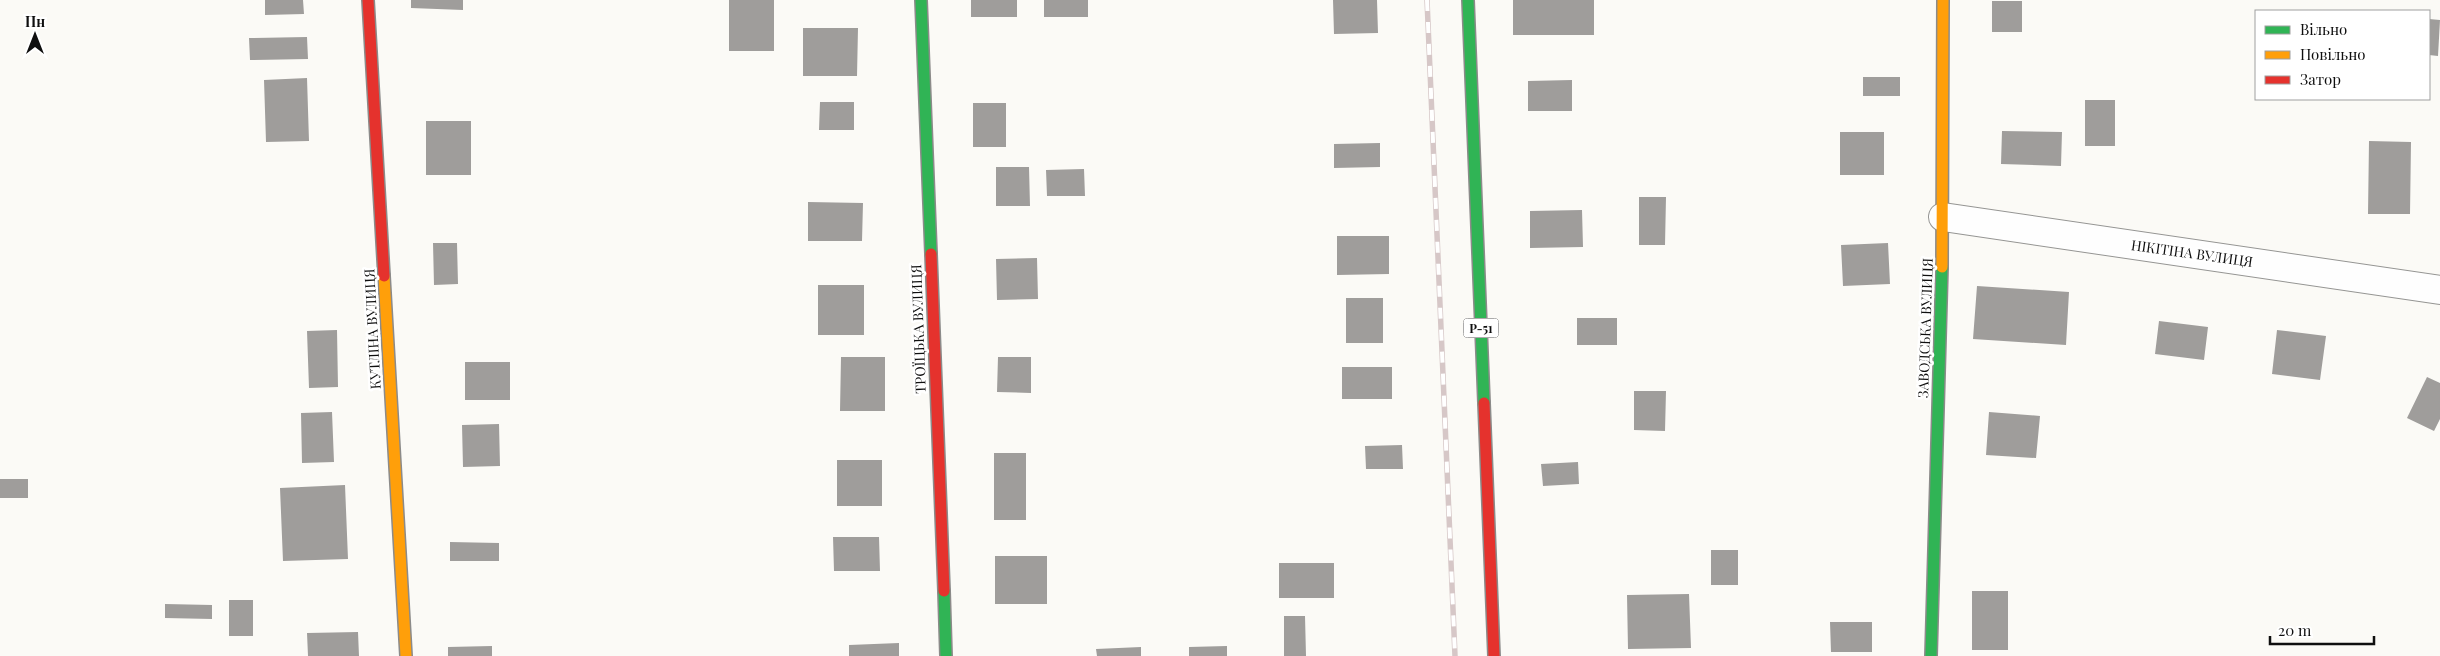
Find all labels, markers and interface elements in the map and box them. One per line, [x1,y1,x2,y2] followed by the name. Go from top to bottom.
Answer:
[10,10,60,60] north arrow
[2255,10,2430,100] legend
[25,12,45,31] text: Пн
[2300,19,2347,39] text: Вільно
[2300,44,2366,64] text: Повільно
[2300,69,2341,89] text: Затор
[2130,235,2254,271] street label: НІКІТІНА ВУЛИЦЯ
[1913,258,1937,398] street label: ЗАВОДСЬКА ВУЛИЦЯ
[906,264,930,394] street label: ТРОЇЦЬКА ВУЛИЦЯ
[359,268,385,390] street label: КУТЛІНА ВУЛИЦЯ
[1464,318,1498,338] road number: Р-51
[2270,614,2374,646] scale bar
[2278,620,2312,640] text: 20 m

